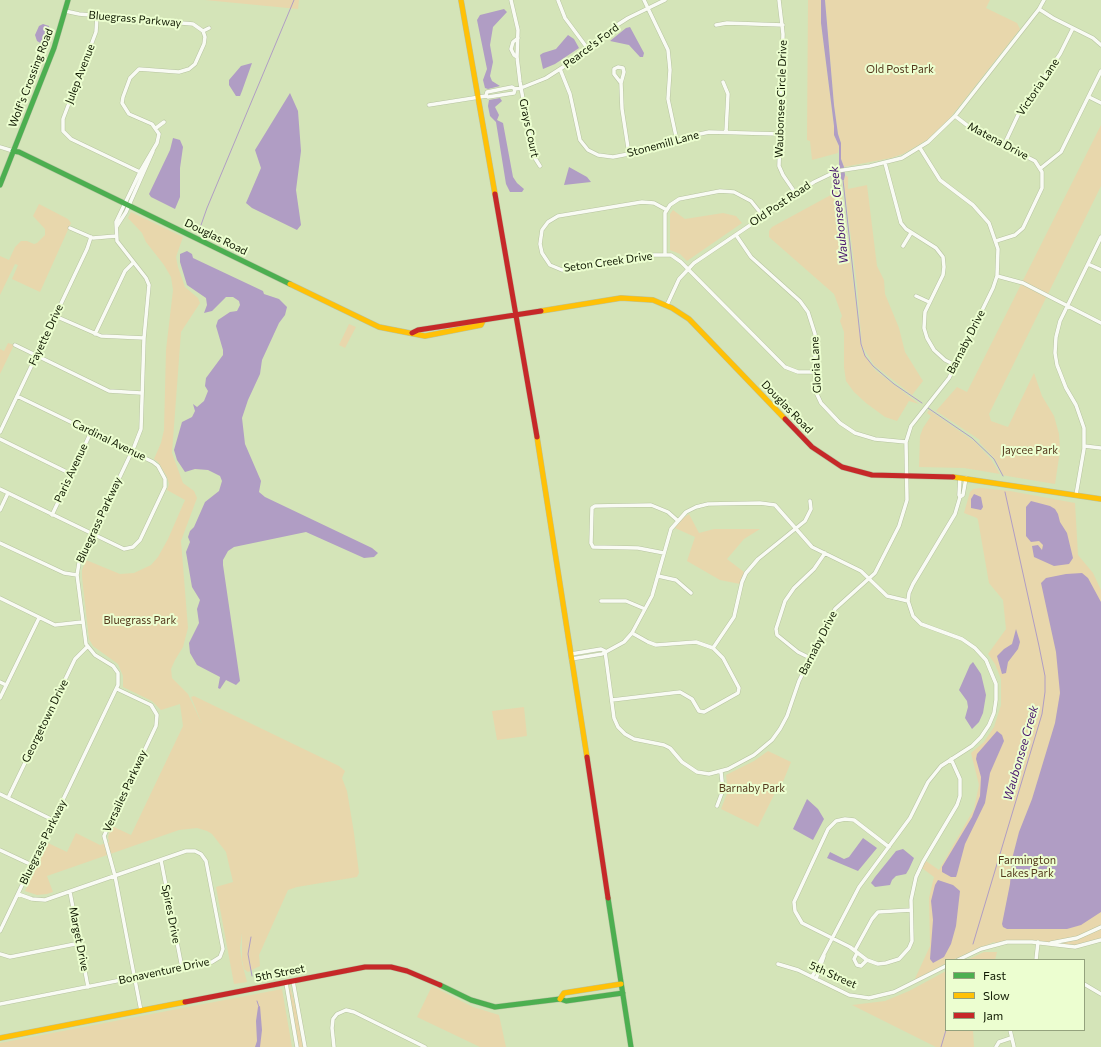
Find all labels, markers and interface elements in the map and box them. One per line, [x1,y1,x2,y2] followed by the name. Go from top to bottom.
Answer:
[88,8,182,30] street label: Bluegrass Parkway
[561,21,621,71] street label: Pearce's Ford
[6,27,56,129] street label: Wolf's Crossing Road
[772,40,790,158] street label: Waubonsee Circle Drive
[63,42,97,106] street label: Julep Avenue
[1014,56,1062,118] street label: Victoria Lane
[866,62,934,76] park label: Old Post Park
[516,97,542,159] street label: Grays Court
[965,119,1031,163] street label: Matena Drive
[626,128,700,160] street label: Stonemill Lane
[827,165,851,265] water label: Waubonsee Creek
[747,179,813,229] street label: Old Post Road
[182,216,250,258] street label: Douglas Road
[563,249,653,275] street label: Seton Creek Drive
[26,302,66,368] street label: Fayette Drive
[944,308,988,376] street label: Barnaby Drive
[808,336,824,394] street label: Gloria Lane
[759,378,815,436] street label: Douglas Road
[70,416,148,464] street label: Cardinal Avenue
[52,441,90,505] street label: Paris Avenue
[1002,443,1058,457] park label: Jaycee Park
[73,475,125,565] street label: Bluegrass Parkway
[796,609,840,677] street label: Barnaby Drive
[104,613,176,627] park label: Bluegrass Park
[19,677,71,765] street label: Georgetown Drive
[1001,704,1041,802] water label: Waubonsee Creek
[100,748,150,834] street label: Versailes Parkway
[719,781,785,795] park label: Barnaby Park
[17,797,69,887] street label: Bluegrass Parkway
[998,853,1056,879] park label: Farmington Lakes Park
[159,884,183,944] street label: Spires Drive
[66,906,92,972] street label: Marget Drive
[117,955,211,987] street label: Bonaventure Drive
[807,959,859,991] street label: 5th Street
[945,959,1085,1031] legend
[254,962,306,984] street label: 5th Street
[983,968,1006,982] text: Fast
[983,988,1010,1002] text: Slow
[983,1008,1003,1022] text: Jam

